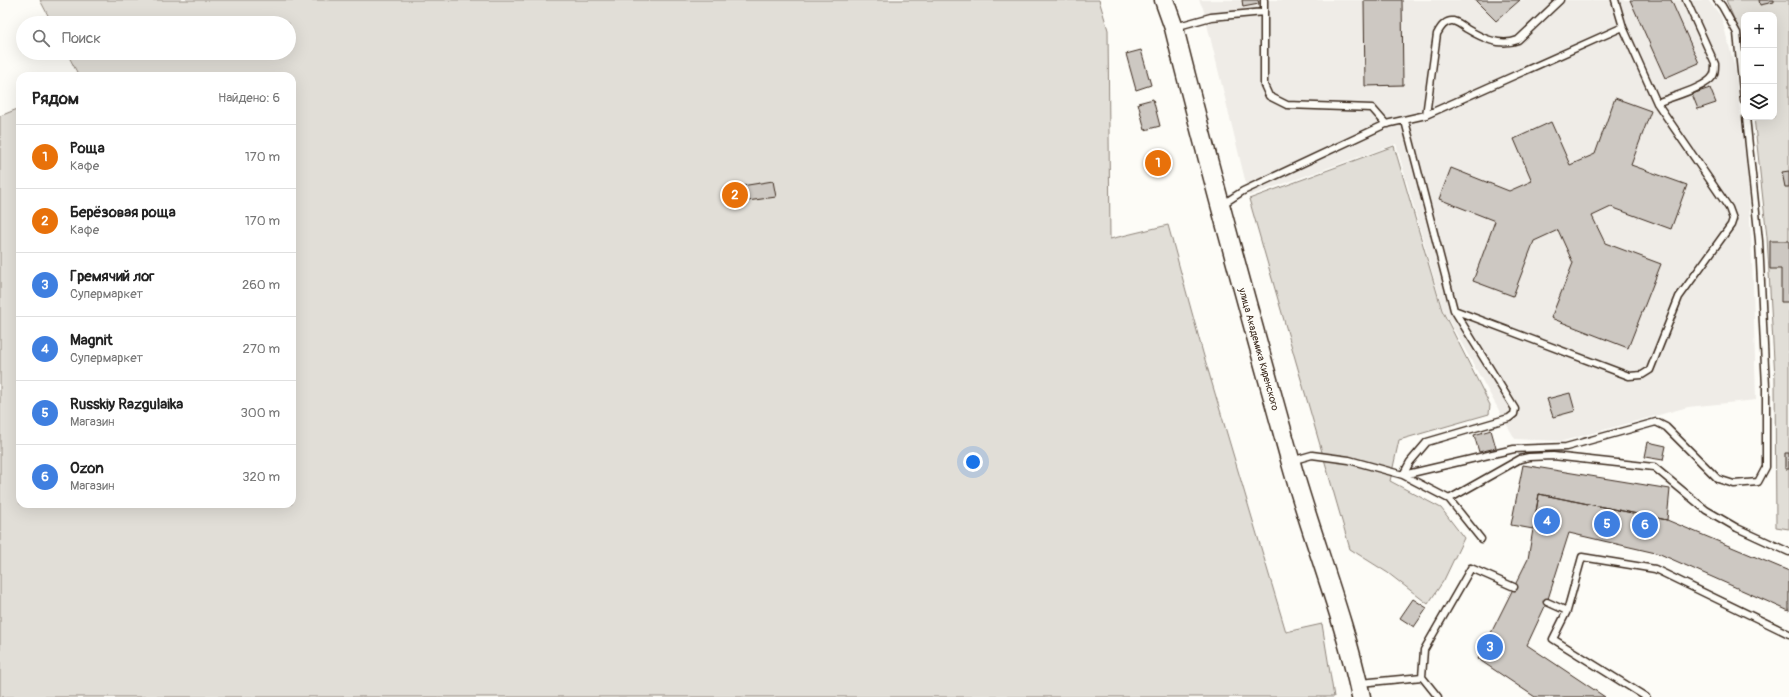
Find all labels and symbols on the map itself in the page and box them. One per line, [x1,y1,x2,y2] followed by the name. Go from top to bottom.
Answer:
[1145,148,1171,178] pin: 1
[722,180,748,210] pin: 2
[1236,286,1281,413] street label: улица Академика Киренского
[963,452,983,472] your location
[1534,506,1560,536] pin: 4
[1594,509,1620,539] pin: 5
[1632,510,1658,540] pin: 6
[1477,632,1503,662] pin: 3

